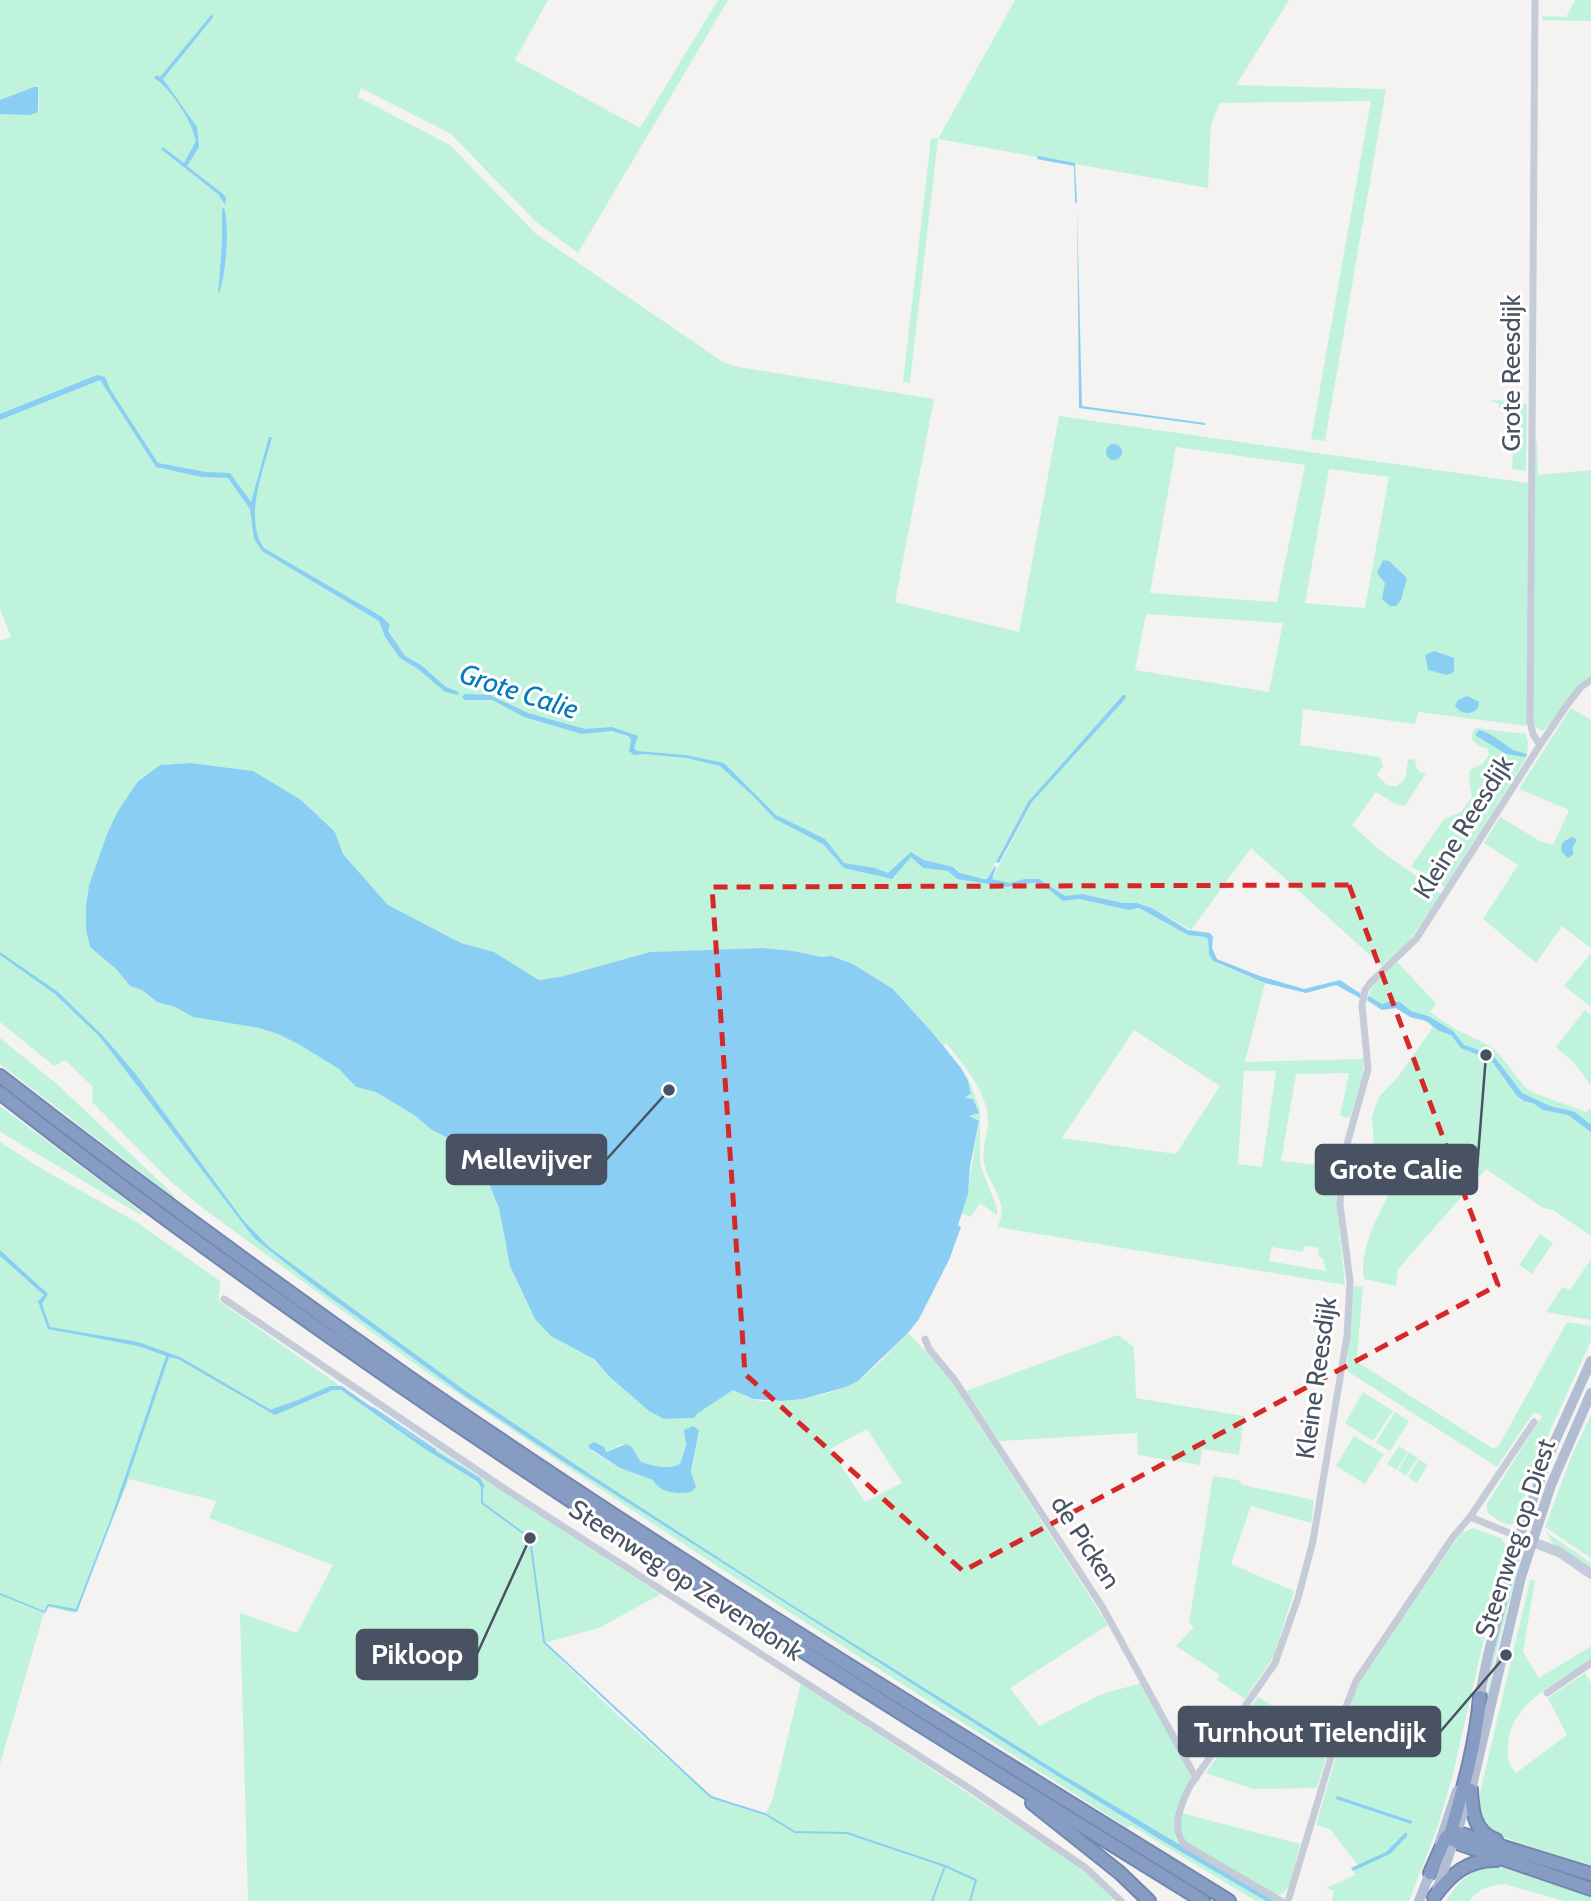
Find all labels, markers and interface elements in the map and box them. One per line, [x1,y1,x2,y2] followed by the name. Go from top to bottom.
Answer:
[1495,294,1527,451] street label: Grote Reesdijk
[455,656,583,726] water label: Grote Calie
[1406,749,1520,905] street label: Kleine Reesdijk
[447,1135,606,1184] callout: Mellevijver
[461,1142,592,1176] text: Mellevijver
[1316,1145,1477,1194] callout: Grote Calie
[1329,1152,1463,1186] text: Grote Calie
[1289,1295,1343,1461] street label: Kleine Reesdijk
[1468,1434,1562,1641] street label: Steenweg op Diest
[1044,1489,1128,1595] street label: de Picken
[563,1493,809,1668] street label: Steenweg op Zevendonk
[357,1630,477,1679] callout: Pikloop
[371,1637,463,1671] text: Pikloop
[1179,1707,1440,1756] callout: Turnhout Tielendijk
[1194,1715,1427,1749] text: Turnhout Tielendijk

